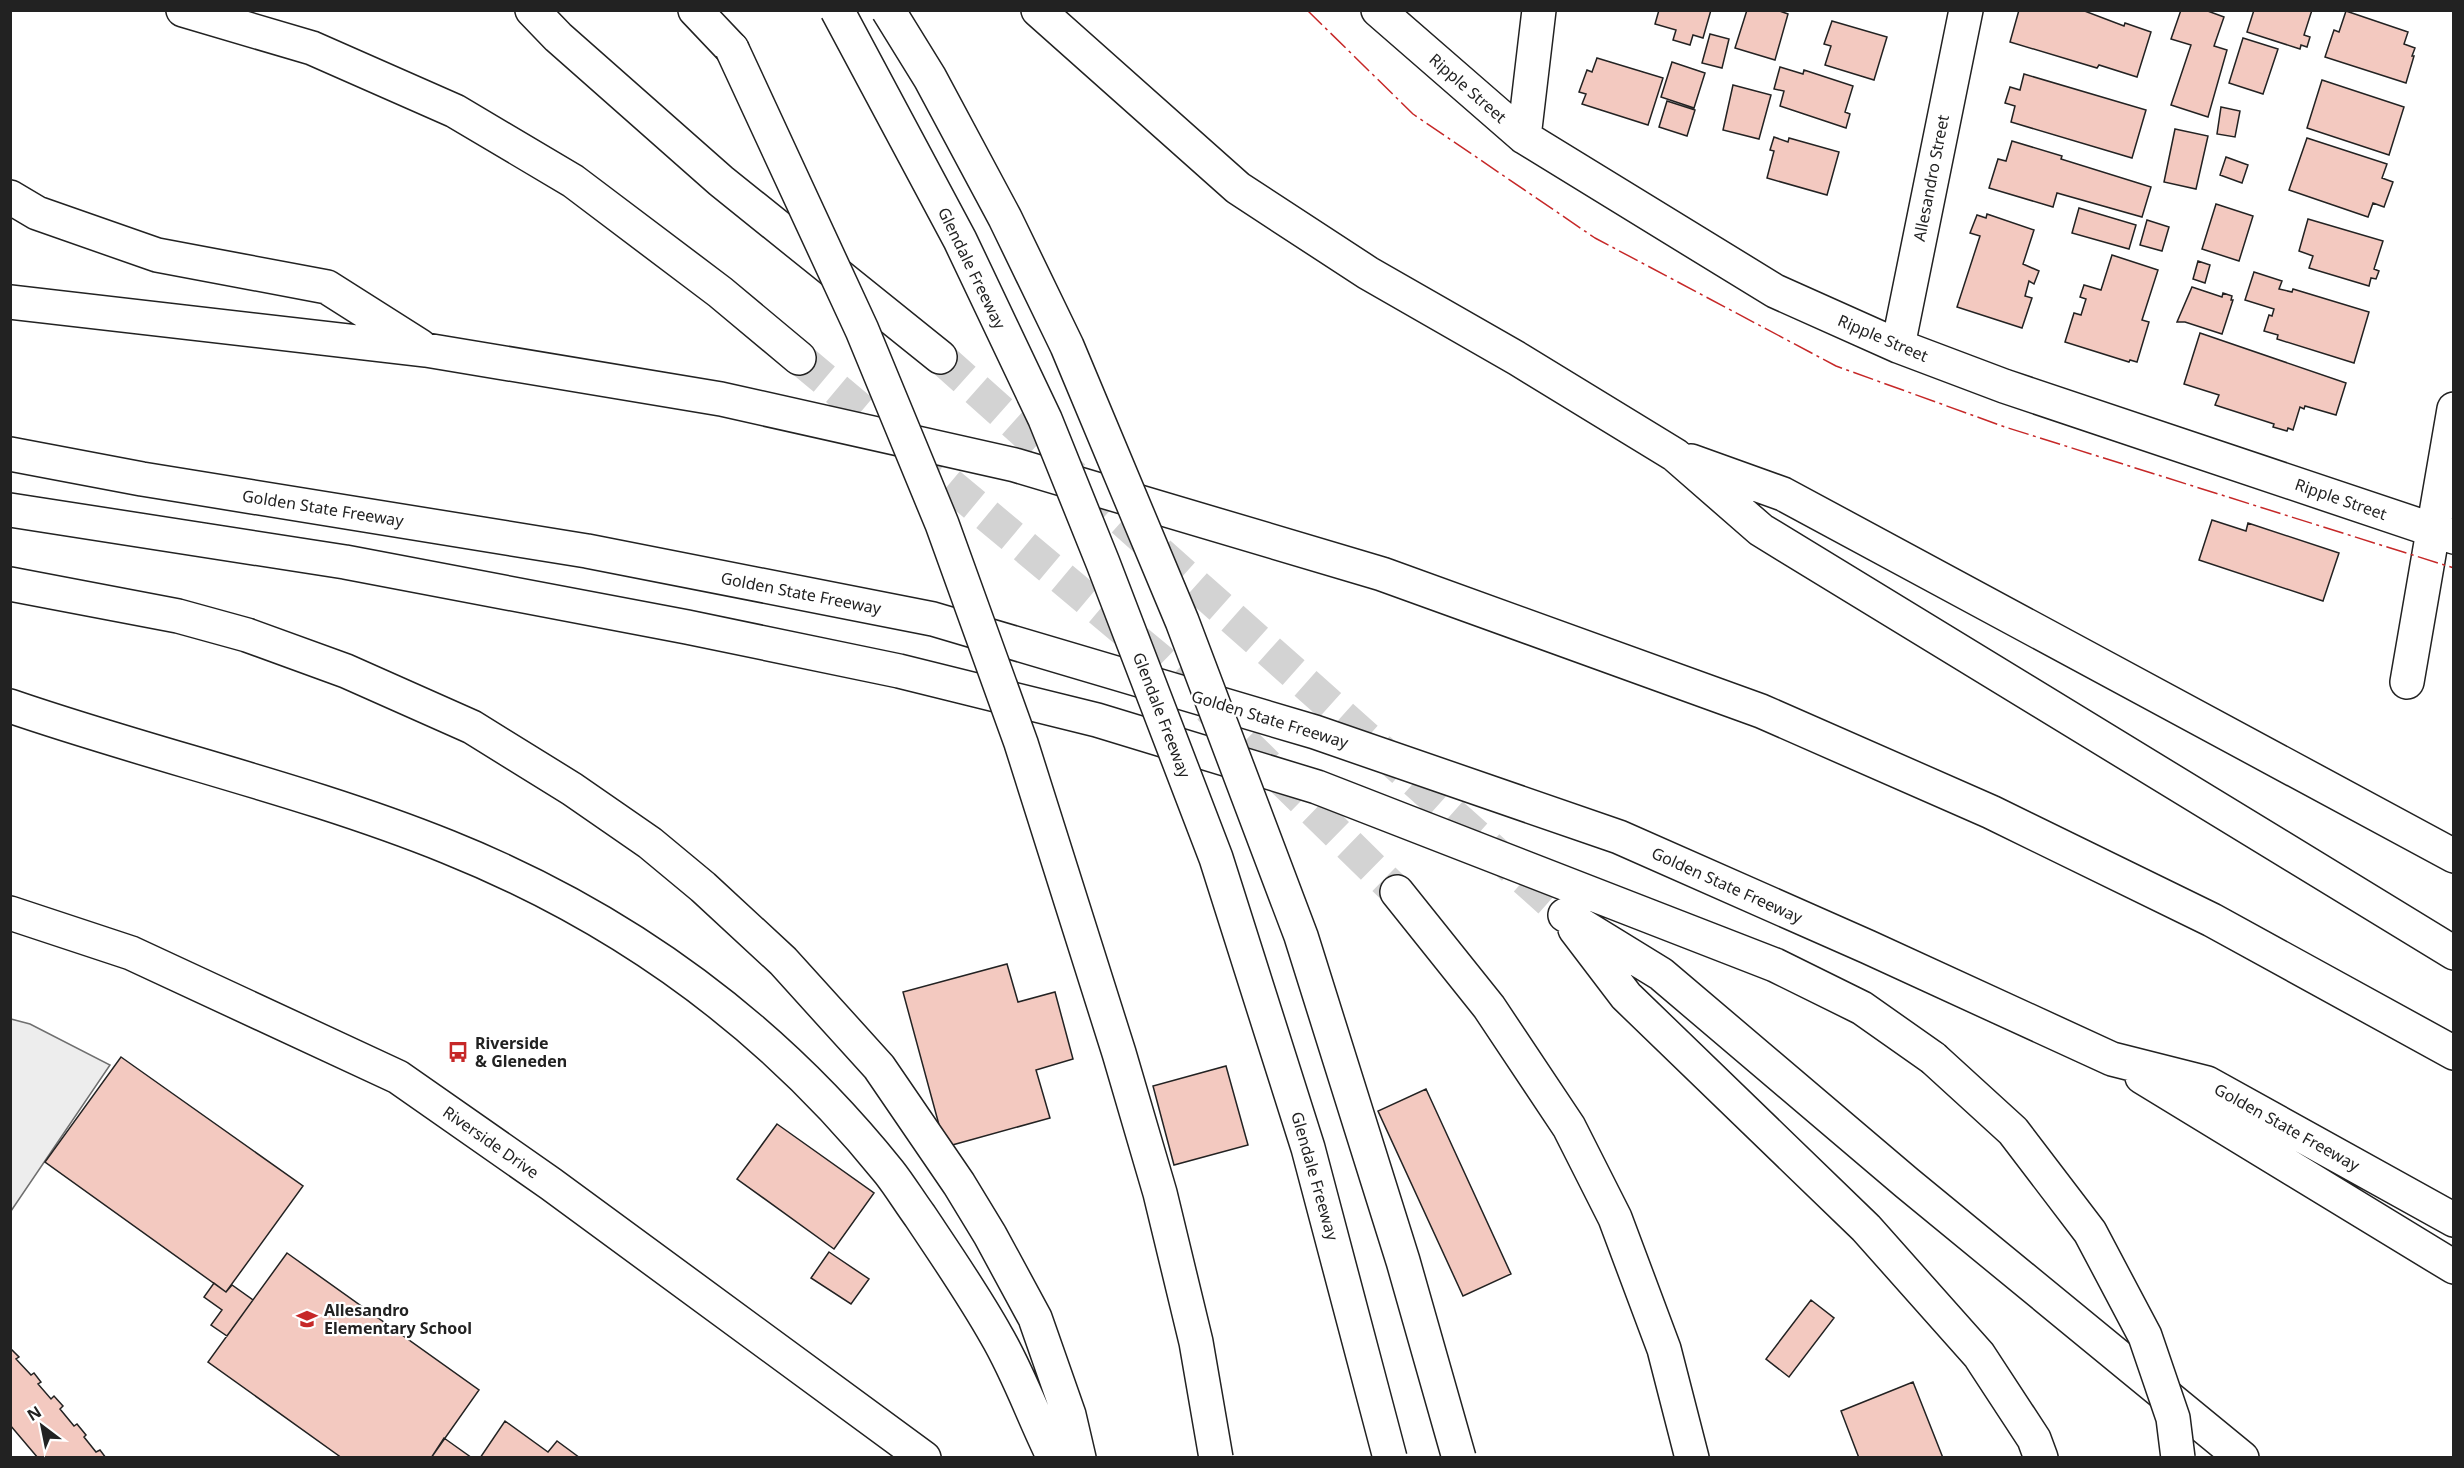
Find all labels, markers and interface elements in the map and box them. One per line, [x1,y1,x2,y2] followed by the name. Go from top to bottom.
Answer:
[1425,48,1512,128] street label: Ripple Street
[1908,113,1954,243] street label: Allesandro Street
[933,203,1011,333] street label: Glendale Freeway
[1835,309,1932,367] street label: Ripple Street
[2292,473,2390,525] street label: Ripple Street
[241,484,406,532] street label: Golden State Freeway
[719,567,884,619] street label: Golden State Freeway
[1128,649,1196,782] street label: Glendale Freeway
[1189,685,1352,754] street label: Golden State Freeway
[1648,842,1807,929] street label: Golden State Freeway
[475,1032,567,1072] place label: Riverside & Gleneden
[446,1040,470,1064] bus stop icon: Riverside & Gleneden
[2210,1078,2364,1177] street label: Golden State Freeway
[439,1101,543,1183] street label: Riverside Drive
[1286,1109,1344,1244] street label: Glendale Freeway
[324,1299,472,1339] place label: Allesandro Elementary School
[295,1307,319,1331] school or university icon: Allesandro Elementary School
[12,1396,72,1456] north arrow
[23,1401,45,1426] text: N

